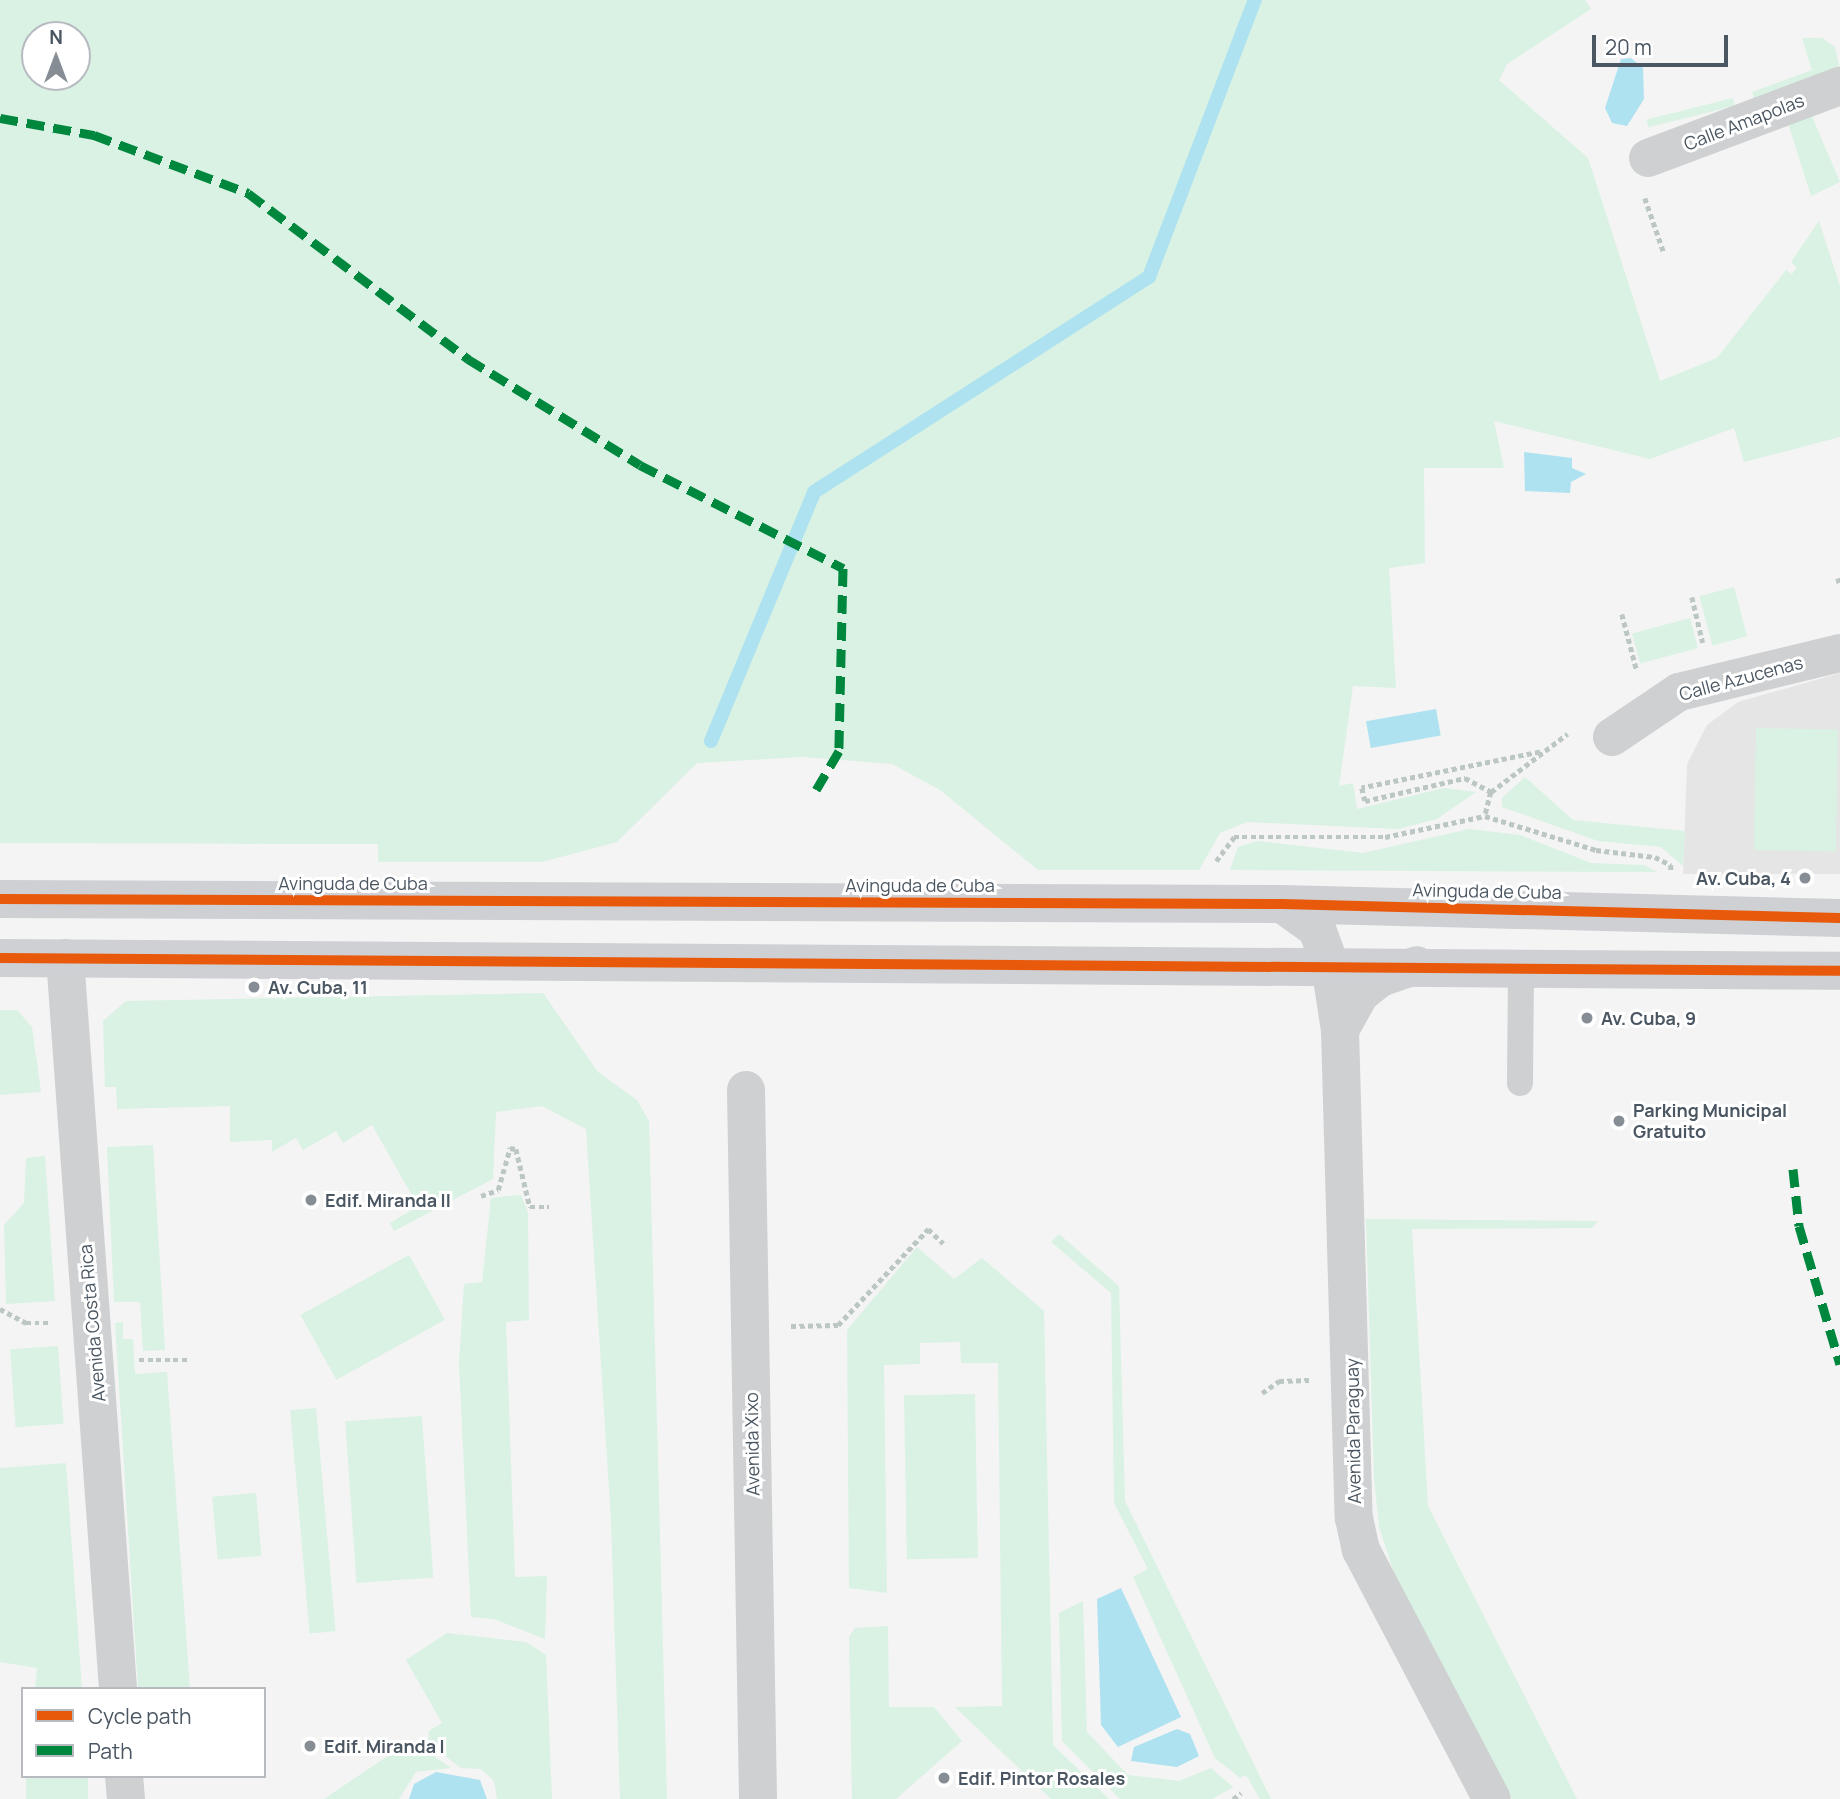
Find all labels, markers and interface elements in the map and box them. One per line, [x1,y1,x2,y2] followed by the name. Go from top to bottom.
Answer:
[21,21,91,91] north arrow
[1595,21,1731,65] scale bar
[49,24,63,50] text: N
[1605,33,1652,61] text: 20 m
[1681,89,1807,155] street label: Calle Amapolas
[1677,651,1805,705] street label: Calle Azucenas
[1696,867,1791,889] place label: Av. Cuba, 4
[1797,870,1813,886] marker: Av. Cuba, 4
[278,872,428,894] street label: Avinguda de Cuba
[845,874,995,896] street label: Avinguda de Cuba
[1412,879,1562,903] street label: Avinguda de Cuba
[268,976,368,998] place label: Av. Cuba, 11
[246,979,262,995] marker: Av. Cuba, 11
[1601,1007,1696,1029] place label: Av. Cuba, 9
[1579,1010,1595,1026] marker: Av. Cuba, 9
[1633,1100,1787,1142] place label: Parking Municipal Gratuito
[1611,1113,1627,1129] marker: Parking Municipal Gratuito
[325,1189,451,1211] place label: Edif. Miranda II
[303,1192,319,1208] marker: Edif. Miranda II
[74,1243,110,1403] street label: Avenida Costa Rica
[1341,1358,1365,1504] street label: Avenida Paraguay
[740,1392,764,1496] street label: Avenida Xixo
[21,1687,266,1778] legend
[88,1702,191,1730] text: Cycle path
[324,1735,445,1757] place label: Edif. Miranda I
[88,1737,133,1765] text: Path
[302,1738,318,1754] marker: Edif. Miranda I
[958,1767,1125,1789] place label: Edif. Pintor Rosales
[936,1770,952,1786] marker: Edif. Pintor Rosales

